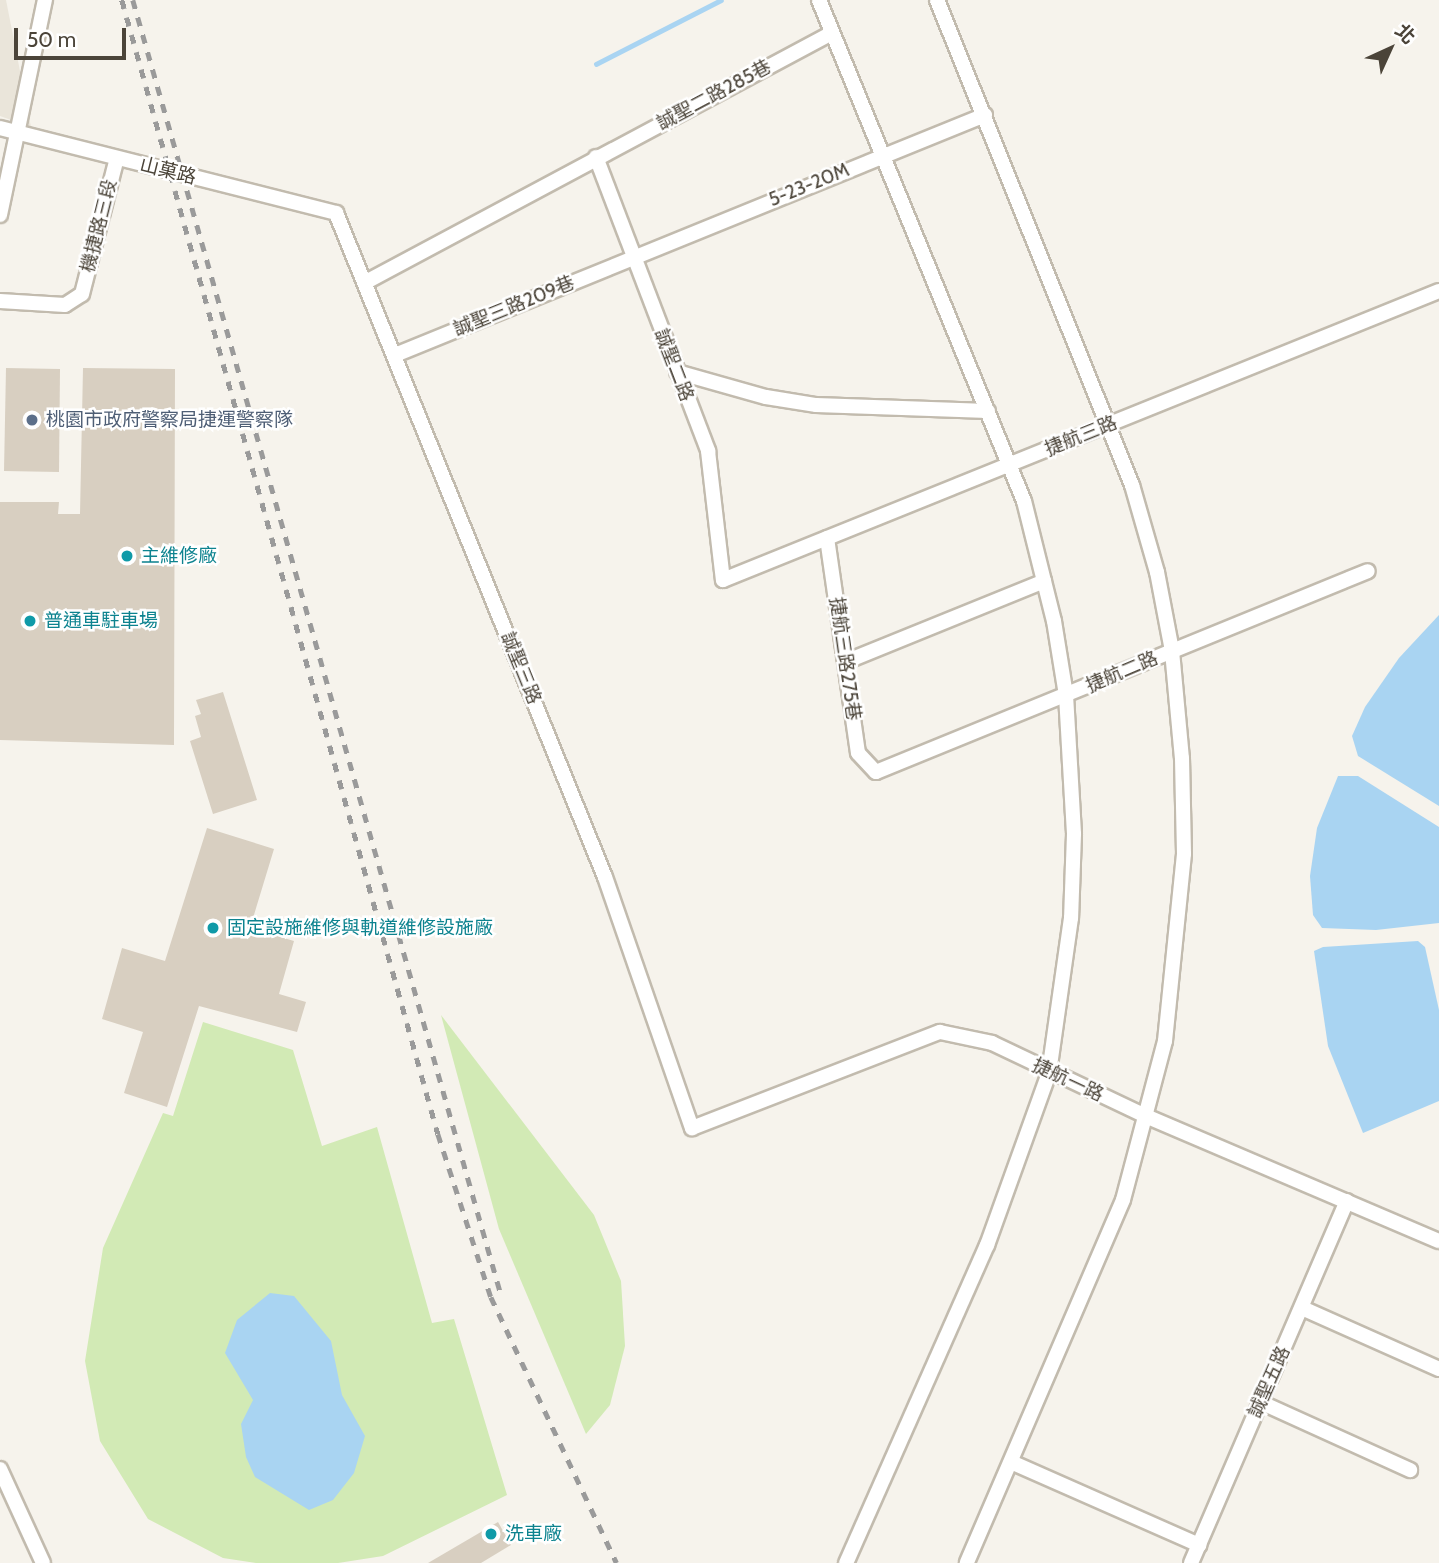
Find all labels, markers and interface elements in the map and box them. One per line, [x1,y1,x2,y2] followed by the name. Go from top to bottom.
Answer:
[18,14,130,58] scale bar
[1355,14,1425,84] north arrow
[1390,19,1420,49] text: 北
[27,27,76,52] text: 50 m
[653,55,775,135] street label: 誠聖二路285巷
[138,153,198,189] street label: 山菓路
[765,159,853,211] street label: 5-23-20M
[76,177,122,275] street label: 機捷路三段
[450,271,578,341] street label: 誠聖三路209巷
[650,325,698,405] street label: 誠聖二路
[46,409,293,431] place label: 桃園市政府警察局捷運警察隊
[1041,411,1121,461] street label: 捷航三路
[24,412,40,428] marker: 桃園市政府警察局捷運警察隊
[141,545,217,567] place label: 主維修廠
[119,548,135,564] marker: 主維修廠
[825,596,865,722] street label: 捷航三路275巷
[44,610,158,632] place label: 普通車駐車場
[22,613,38,629] marker: 普通車駐車場
[496,628,546,708] street label: 誠聖三路
[1083,647,1161,697] street label: 捷航二路
[227,917,493,939] place label: 固定設施維修與軌道維修設施廠
[205,920,221,936] marker: 固定設施維修與軌道維修設施廠
[1029,1054,1107,1106] street label: 捷航一路
[1243,1343,1295,1421] street label: 誠聖五路
[505,1523,562,1545] place label: 洗車廠
[483,1526,499,1542] marker: 洗車廠

